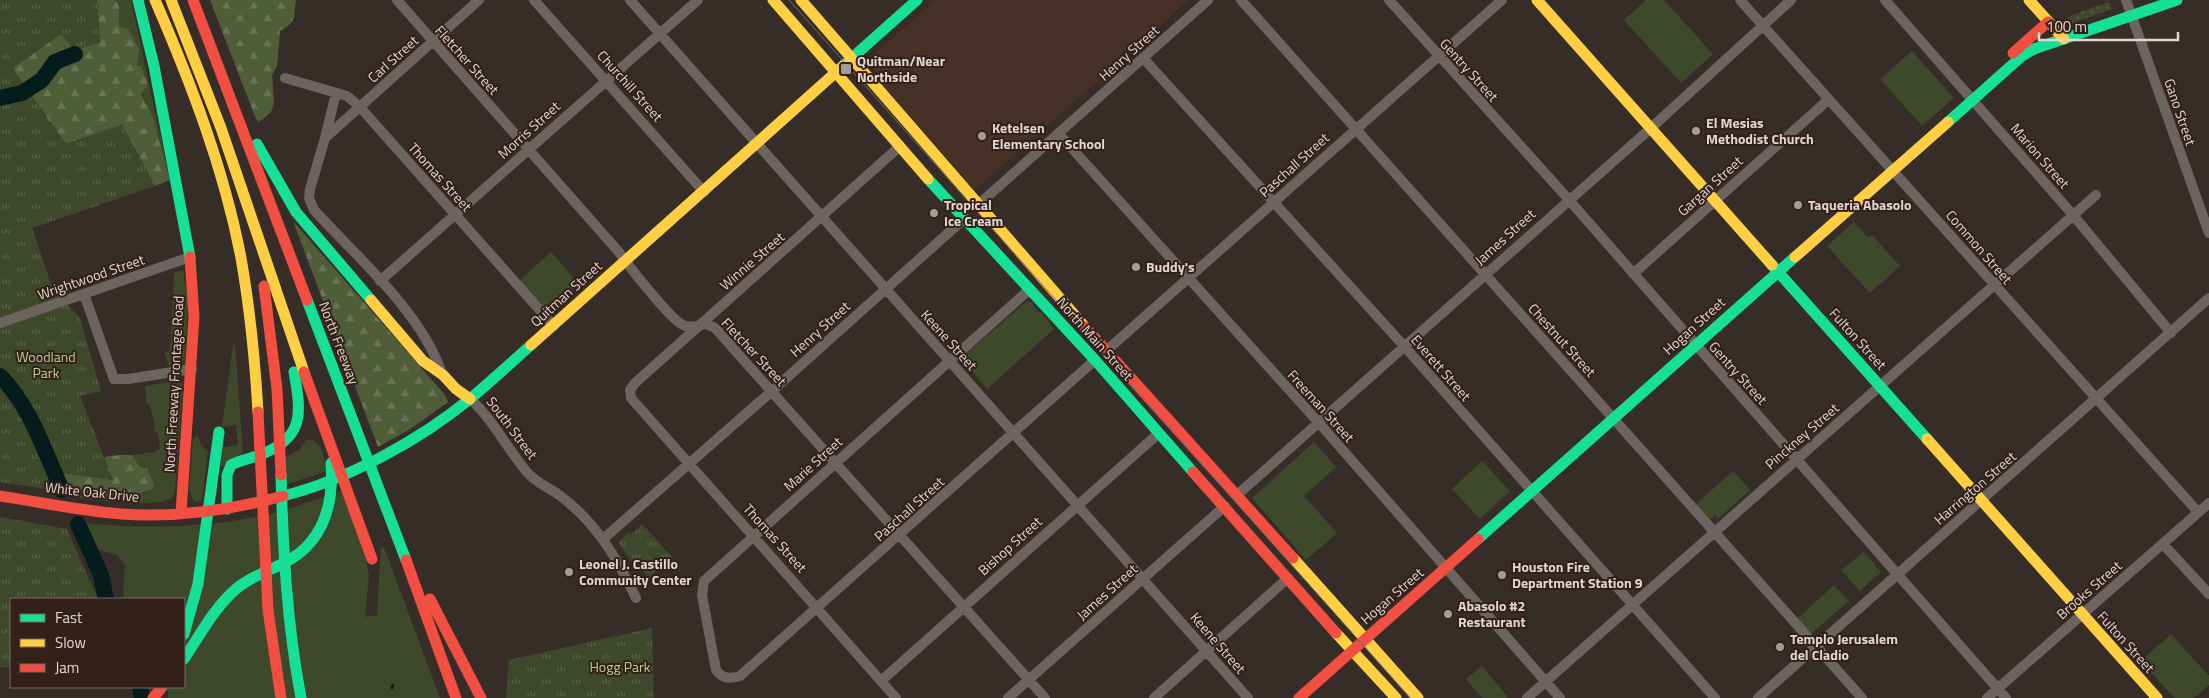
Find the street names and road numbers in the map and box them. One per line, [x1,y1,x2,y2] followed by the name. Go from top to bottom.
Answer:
[430,20,504,99] street label: Fletcher Street
[1094,20,1164,85] street label: Henry Street
[363,30,423,87] street label: Carl Street
[1435,33,1504,106] street label: Gentry Street
[593,45,668,126] street label: Churchill Street
[2159,75,2202,148] street label: Gano Street
[493,96,565,163] street label: Morris Street
[2006,118,2075,193] street label: Marion Street
[1254,127,1333,202] street label: Paschall Street
[404,137,477,216] street label: Thomas Street
[1672,151,1747,221] street label: Gargan Street
[1470,204,1540,270] street label: James Street
[1941,205,2018,288] street label: Common Street
[715,226,789,295] street label: Winnie Street
[35,248,147,305] street label: Wrightwood Street
[525,256,606,332] street label: Quitman Street
[1052,292,1139,385] street label: North Main Street
[1658,292,1730,359] street label: Hogan Street
[158,295,189,473] street label: North Freeway Frontage Road
[785,296,855,361] street label: Henry Street
[314,298,365,388] street label: North Freeway
[1524,298,1601,381] street label: Chestnut Street
[1825,303,1892,374] street label: Fulton Street
[916,305,983,375] street label: Keene Street
[717,313,792,391] street label: Fletcher Street
[1407,330,1476,406] street label: Everett Street
[1704,336,1773,409] street label: Gentry Street
[1283,365,1360,447] street label: Freeman Street
[482,392,543,464] street label: South Street
[1760,397,1843,474] street label: Pinckney Street
[779,431,847,496] street label: Marie Street
[1929,446,2020,529] street label: Harrington Street
[869,471,948,546] street label: Paschall Street
[44,476,140,507] street label: White Oak Drive
[739,498,812,577] street label: Thomas Street
[973,511,1046,580] street label: Bishop Street
[2051,555,2126,624] street label: Brooks Street
[1072,559,1142,625] street label: James Street
[1355,562,1428,629] street label: Hogan Street
[2093,606,2160,677] street label: Fulton Street
[1186,607,1251,678] street label: Keene Street

